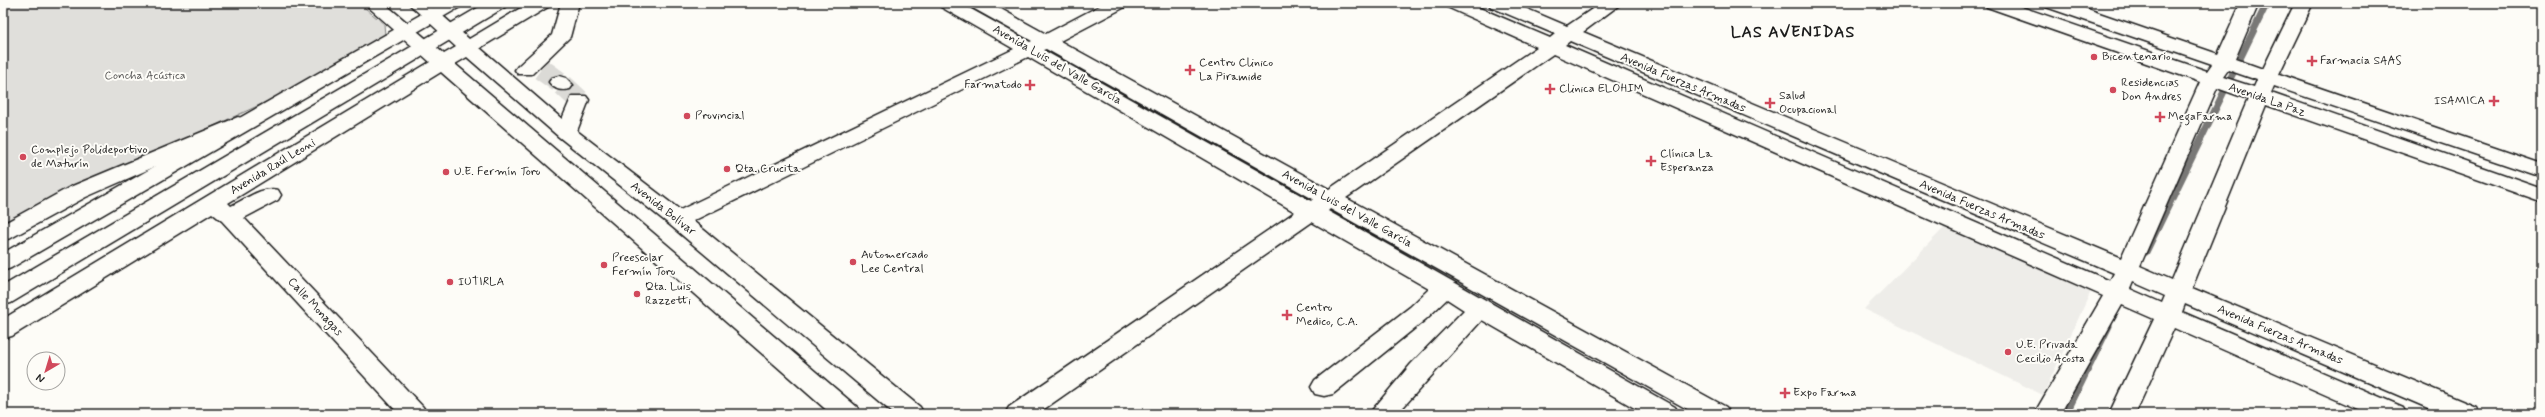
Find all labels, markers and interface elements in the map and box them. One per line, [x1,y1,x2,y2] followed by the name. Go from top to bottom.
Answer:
[989,21,1125,109] street label: Avenida Luis del Valle García
[1731,22,1855,43] district label: LAS AVENIDAS
[1618,49,1748,117] street label: Avenida Fuerzas Armadas
[2102,49,2171,65] place label: Bicentenario
[2089,52,2099,62] marker: Bicentenario
[2320,53,2402,69] place label: Farmacia SAAS
[1199,55,1273,85] place label: Centro Clinico La Piramide
[2307,56,2317,66] marker: Farmacia SAAS
[1184,64,1196,76] marker: Centro Clinico La Piramide
[104,68,186,84] park label: Concha Acústica
[2121,75,2182,105] place label: Residencias Don Andres
[964,77,1022,93] place label: Farmatodo
[2226,79,2308,121] street label: Avenida La Paz
[1025,80,1035,90] marker: Farmatodo
[1559,81,1644,97] place label: Clinica ELOHIM
[1544,83,1556,95] marker: Clinica ELOHIM
[2108,85,2118,95] marker: Residencias Don Andres
[1779,88,1837,118] place label: Salud Ocupacional
[2434,93,2485,109] place label: ISAMICA
[2488,95,2500,107] marker: ISAMICA
[1764,97,1776,109] marker: Salud Ocupacional
[695,108,745,124] place label: Provincial
[2168,109,2232,126] place label: MegaFarma
[682,111,692,121] marker: Provincial
[2155,112,2165,122] marker: MegaFarma
[227,135,319,199] street label: Avenida Raúl Leoni
[31,142,148,172] place label: Complejo Polideportivo de Maturín
[1660,146,1714,176] place label: Clínica La Esperanza
[18,152,28,162] marker: Complejo Polideportivo de Maturín
[1645,155,1657,167] marker: Clínica La Esperanza
[735,161,801,177] place label: Qta. Crucita
[454,164,541,180] place label: U.E. Fermín Toro
[722,164,732,174] marker: Qta. Crucita
[1279,166,1415,252] street label: Avenida Luis del Valle García
[441,167,451,177] marker: U.E. Fermín Toro
[1917,176,2047,244] street label: Avenida Fuerzas Armadas
[627,178,699,240] street label: Avenida Bolívar
[861,247,928,277] place label: Automercado Lee Central
[612,250,676,280] place label: Preescolar Fermín Toro
[848,257,858,267] marker: Automercado Lee Central
[599,260,609,270] marker: Preescolar Fermín Toro
[284,274,347,340] street label: Calle Monagas
[458,274,504,290] place label: IUTIRLA
[445,277,455,287] marker: IUTIRLA
[645,279,691,309] place label: Qta. Luis Razzetti
[632,289,642,299] marker: Qta. Luis Razzetti
[1296,300,1358,330] place label: Centro Medico, C.A.
[2215,301,2345,369] street label: Avenida Fuerzas Armadas
[1281,309,1293,321] marker: Centro Medico, C.A.
[2016,337,2085,367] place label: U.E. Privada Cecilio Acosta
[2003,347,2013,357] marker: U.E. Privada Cecilio Acosta
[26,351,66,391] north arrow
[33,370,48,386] text: N
[1793,385,1857,401] place label: Expo Farma
[1780,388,1790,398] marker: Expo Farma

